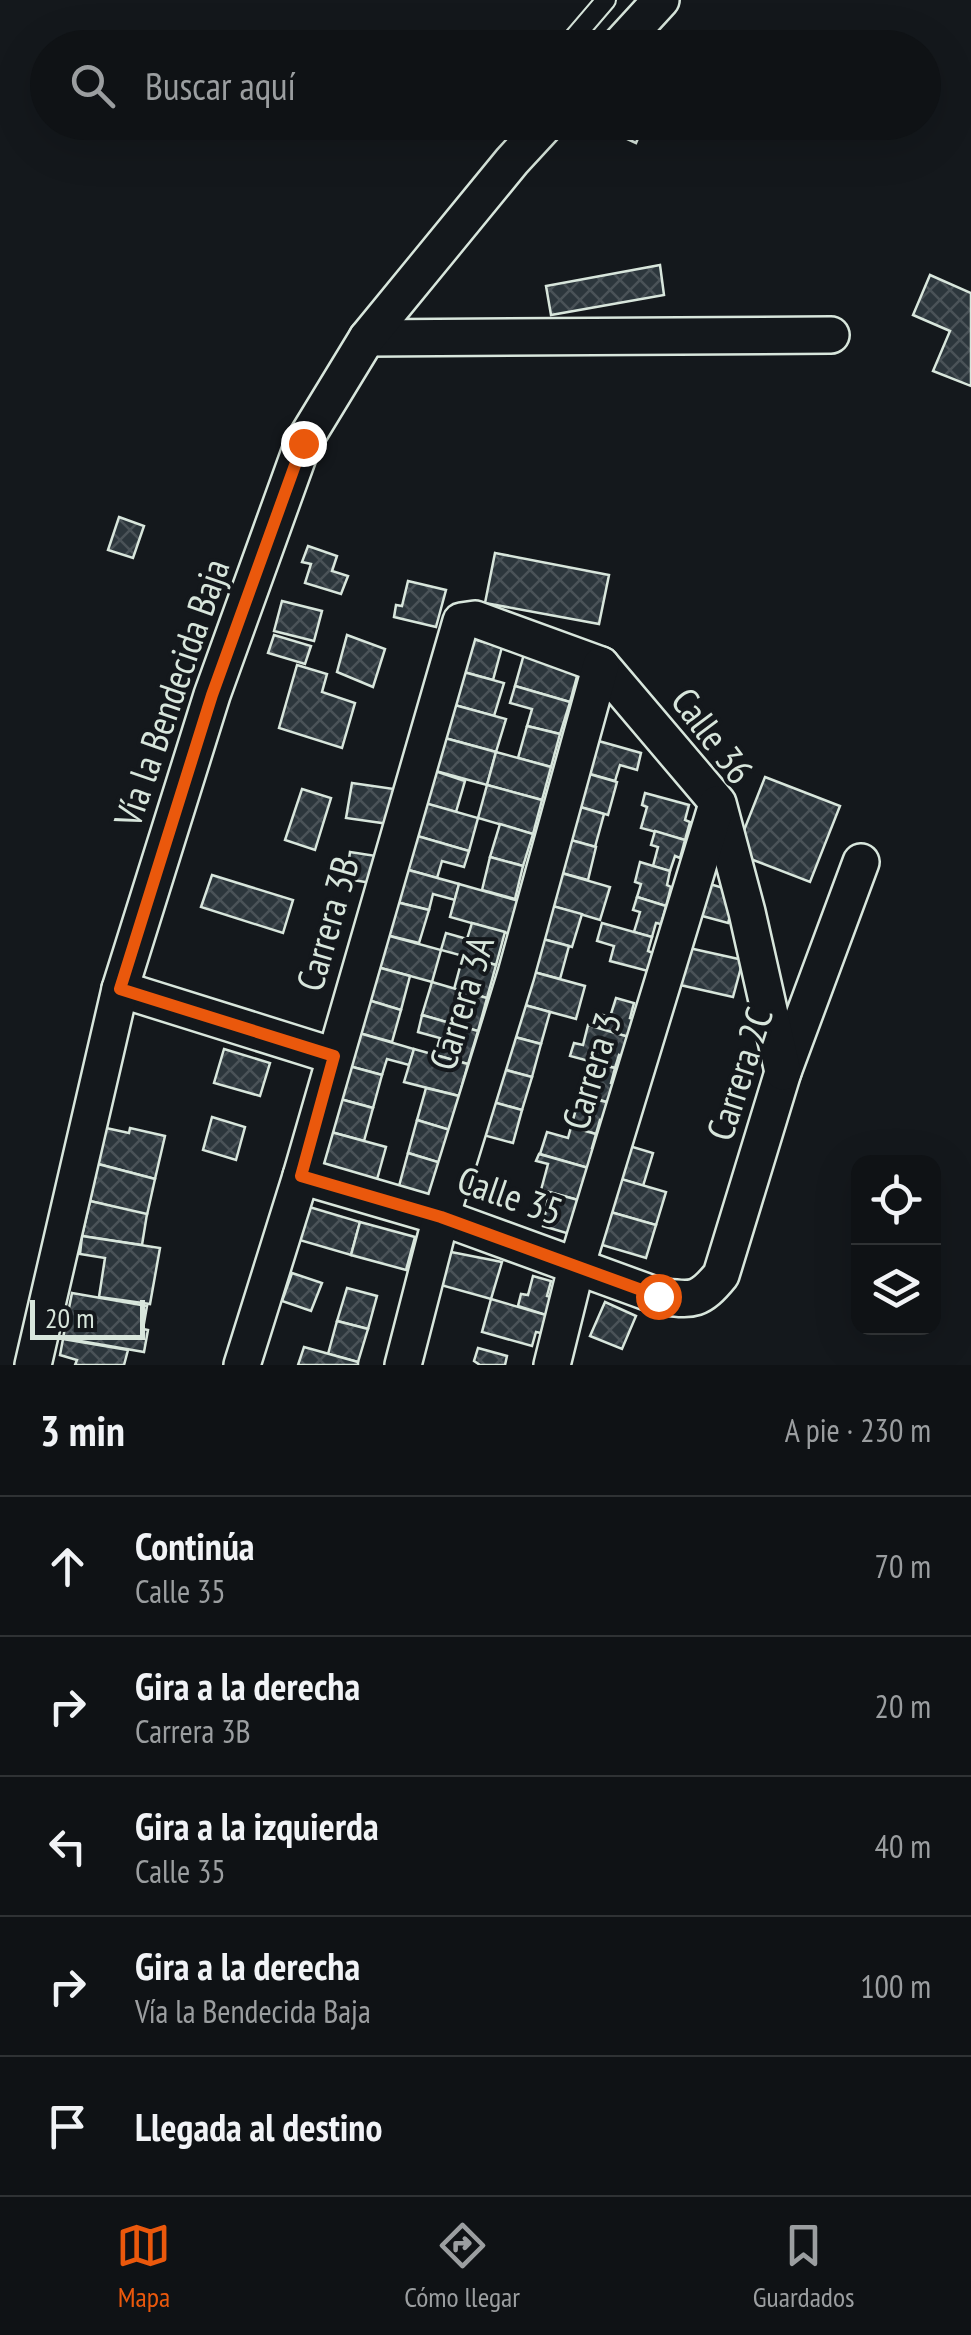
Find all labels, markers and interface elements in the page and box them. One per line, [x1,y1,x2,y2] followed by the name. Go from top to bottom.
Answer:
[30,30,941,140] search box
[65,58,120,113] icon: search
[145,61,296,110] text: Buscar aquí
[281,421,327,467] route end
[102,552,239,834] street label: Vía la Bendecida Baja
[661,677,765,793] street label: Calle 36
[284,851,369,996] street label: Carrera 3B
[417,930,504,1075] street label: Carrera 3A
[694,1001,783,1146] street label: Carrera 2C
[550,1006,631,1135] street label: Carrera 3
[452,1154,569,1235] street label: Calle 35
[851,1155,941,1335] map controls
[851,1155,941,1245] button: locate
[851,1245,941,1335] button: layers
[636,1274,682,1320] route start
[30,1295,145,1340] scale bar
[45,1299,94,1336] text: 20 m
[40,1403,125,1458] text: 3 min
[785,1409,931,1451] text: A pie · 230 m
[135,1521,255,1570] text: Continúa
[40,1539,95,1594] icon: ahead
[875,1545,931,1587] text: 70 m
[135,1570,226,1612] text: Calle 35
[135,1661,360,1710] text: Gira a la derecha
[40,1679,95,1734] icon: right
[875,1685,931,1727] text: 20 m
[135,1710,251,1752] text: Carrera 3B
[135,1801,379,1850] text: Gira a la izquierda
[40,1819,95,1874] icon: left
[875,1825,931,1867] text: 40 m
[135,1850,226,1892] text: Calle 35
[135,1941,360,1990] text: Gira a la derecha
[40,1959,95,2014] icon: right
[860,1965,931,2007] text: 100 m
[135,1990,371,2032] text: Vía la Bendecida Baja
[40,2099,95,2154] icon: arrive
[135,2102,382,2151] text: Llegada al destino
[116,2218,171,2315] tab: Mapa
[404,2218,520,2315] tab: Cómo llegar
[753,2218,855,2315] tab: Guardados

